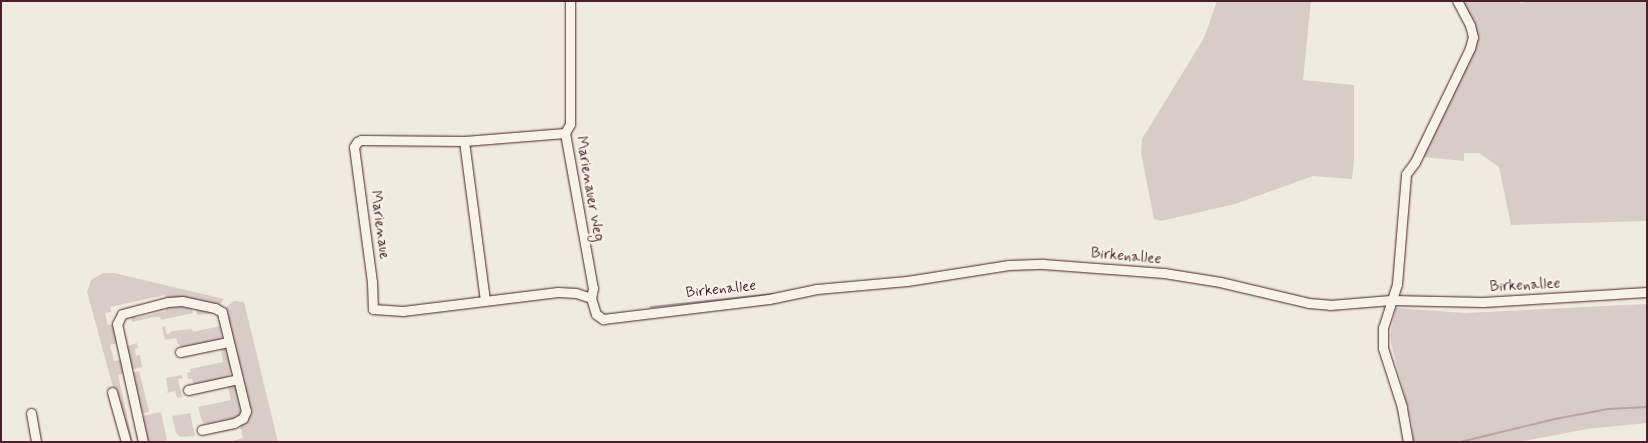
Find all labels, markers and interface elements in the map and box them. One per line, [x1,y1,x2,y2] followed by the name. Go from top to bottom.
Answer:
[571,135,607,243] street label: Marienauer Weg
[365,189,393,261] street label: Marienaue
[1090,245,1162,269] street label: Birkenallee
[1489,275,1561,297] street label: Birkenallee
[685,277,757,303] street label: Birkenallee

